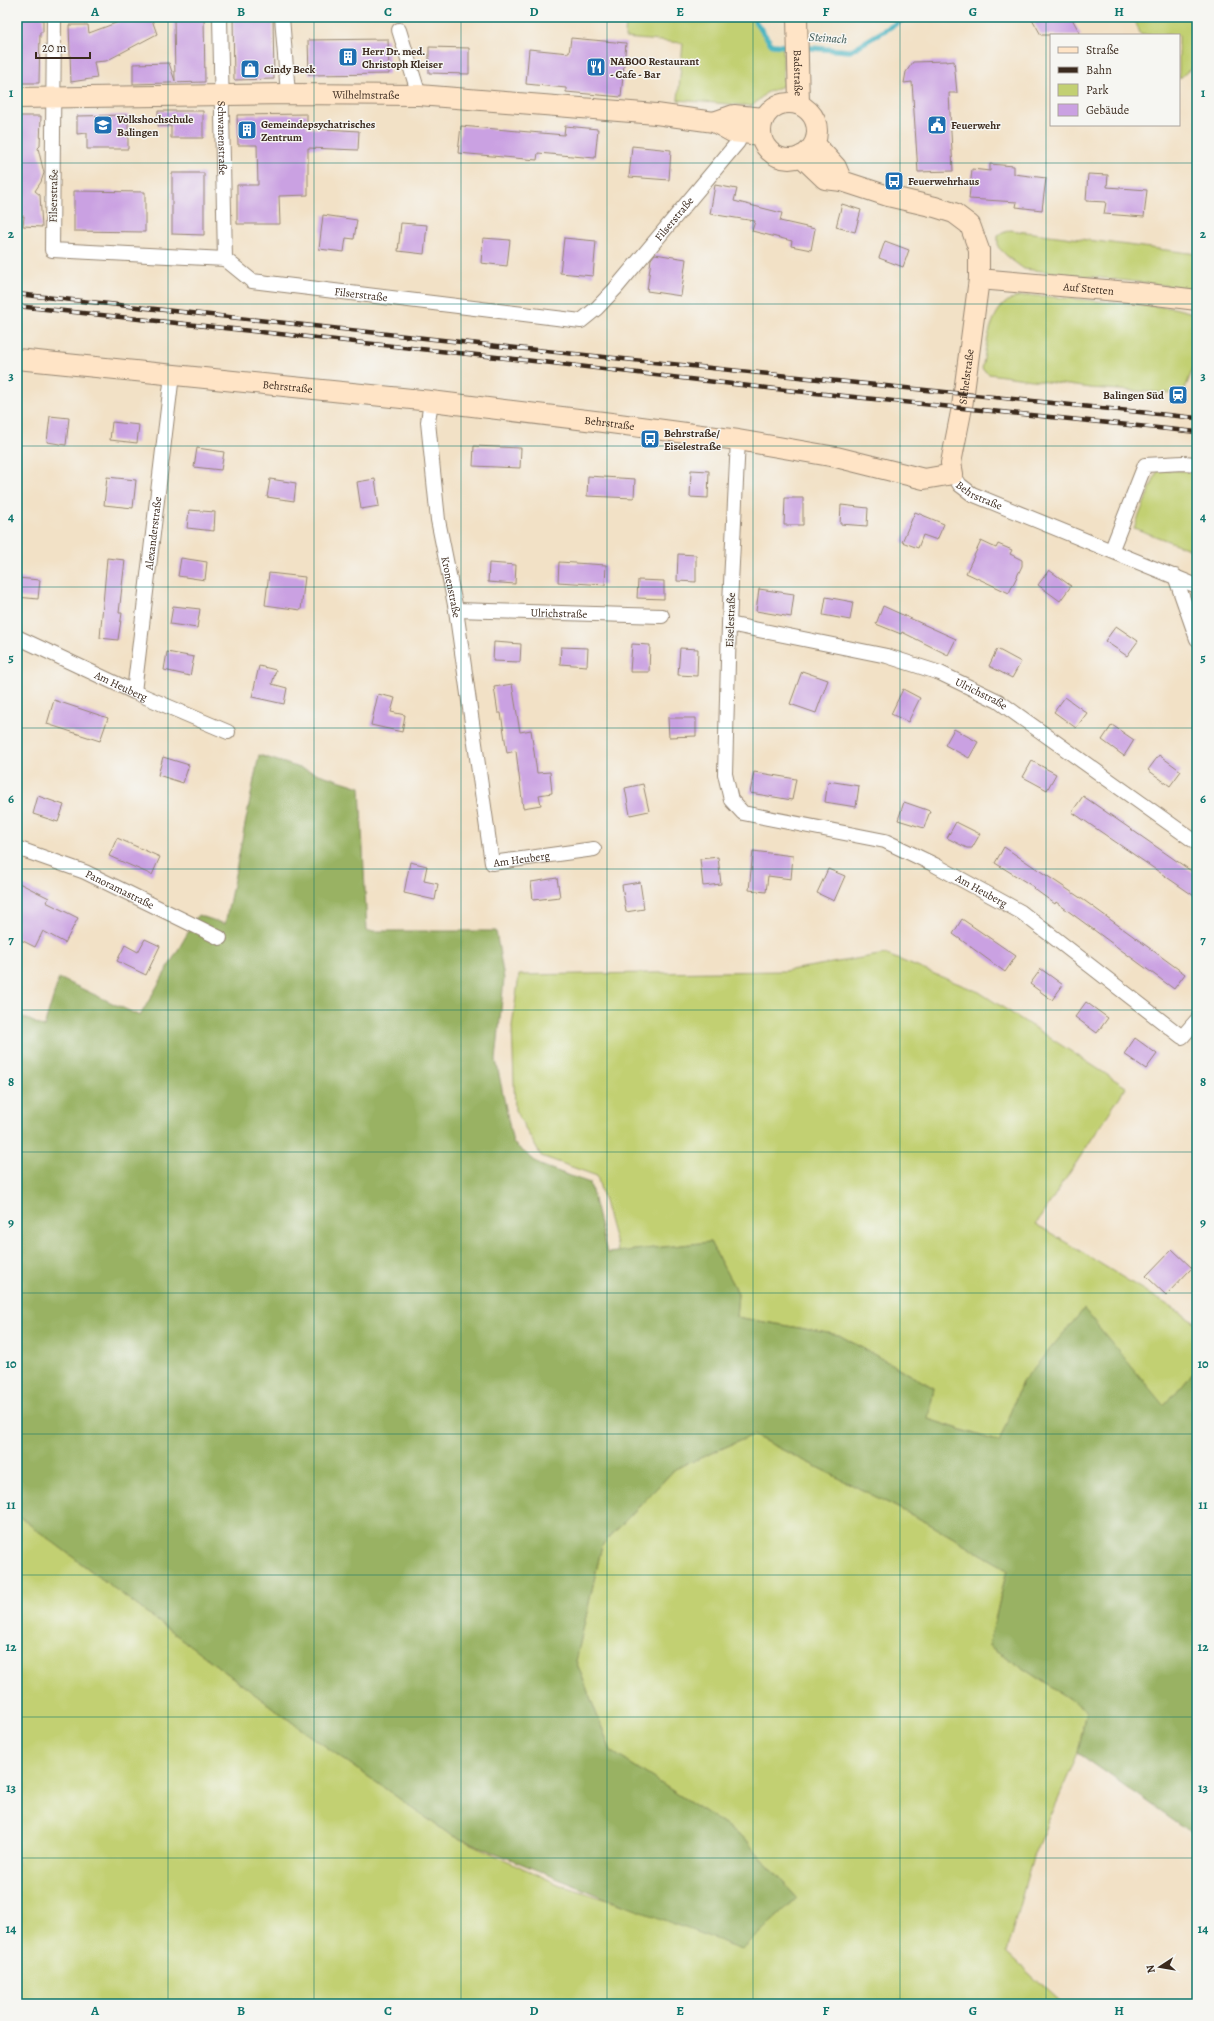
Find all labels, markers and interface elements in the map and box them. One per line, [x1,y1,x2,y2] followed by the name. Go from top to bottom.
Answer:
[90,3,100,20] text: A
[237,3,245,20] text: B
[384,3,392,20] text: C
[529,3,539,20] text: D
[676,3,684,20] text: E
[823,3,830,20] text: F
[969,3,977,20] text: G
[1114,3,1124,20] text: H
[808,29,848,47] water label: Steinach
[36,34,90,60] scale bar
[1050,34,1180,126] legend
[42,40,66,56] text: 20 m
[1086,42,1119,58] text: Straße
[362,44,443,72] place label: Herr Dr. med. Christoph Kleiser
[337,46,359,68] building icon: Herr Dr. med. Christoph Kleiser
[790,50,806,96] street label: Badstraße
[610,54,700,82] place label: NABOO Restaurant - Cafe - Bar
[585,56,607,78] restaurant icon: NABOO Restaurant - Cafe - Bar
[239,58,261,80] shop icon: Cindy Beck
[264,62,316,77] place label: Cindy Beck
[1086,62,1112,78] text: Bahn
[1086,82,1109,98] text: Park
[9,84,14,101] text: 1
[1201,84,1206,101] text: 1
[331,87,400,103] street label: Wilhelmstraße
[214,101,230,175] street label: Schwanenstraße
[1086,102,1129,118] text: Gebäude
[116,112,193,140] place label: Volkshochschule Balingen
[92,114,114,136] school or university icon: Volkshochschule Balingen
[926,114,948,136] public building icon: Feuerwehr
[261,117,376,145] place label: Gemeindepsychatrisches Zentrum
[951,118,1001,133] place label: Feuerwehr
[236,119,258,141] building icon: Gemeindepsychatrisches Zentrum
[46,169,61,223] street label: Filserstraße
[883,170,905,192] bus stop icon: Feuerwehrhaus
[908,174,980,189] place label: Feuerwehrhaus
[651,194,697,244] street label: Filserstraße
[8,225,15,242] text: 2
[1200,225,1207,242] text: 2
[1062,279,1114,299] street label: Auf Stetten
[334,284,389,305] street label: Filserstraße
[955,348,978,405] street label: Sichelstraße
[8,367,14,384] text: 3
[1200,367,1206,384] text: 3
[262,377,313,397] street label: Behrstraße
[1167,384,1189,406] station icon: Balingen Süd
[1103,388,1164,403] place label: Balingen Süd
[584,413,635,434] street label: Behrstraße
[664,426,721,454] place label: Behrstraße/ Eiselestraße
[639,428,661,450] bus stop icon: Behrstraße/ Eiselestraße
[953,477,1004,514] street label: Behrstraße
[142,496,165,572] street label: Alexanderstraße
[8,508,14,525] text: 4
[1200,508,1206,525] text: 4
[437,555,464,619] street label: Kronenstraße
[722,592,739,648] street label: Eiselestraße
[530,605,588,622] street label: Ulrichstraße
[8,649,14,666] text: 5
[1200,649,1206,666] text: 5
[91,667,150,705] street label: Am Heuberg
[952,674,1010,713] street label: Ulrichstraße
[8,790,14,807] text: 6
[1200,790,1206,807] text: 6
[492,848,551,871] street label: Am Heuberg
[83,866,157,913] street label: Panoramastraße
[952,870,1010,911] street label: Am Heuberg
[8,931,14,948] text: 7
[1200,931,1206,948] text: 7
[8,1073,14,1090] text: 8
[1200,1073,1206,1090] text: 8
[8,1214,14,1231] text: 9
[1200,1214,1206,1231] text: 9
[5,1355,17,1372] text: 10
[1197,1355,1209,1372] text: 10
[6,1496,16,1513] text: 11
[1198,1496,1208,1513] text: 11
[6,1638,17,1655] text: 12
[1198,1638,1209,1655] text: 12
[6,1779,17,1796] text: 13
[1198,1779,1209,1796] text: 13
[6,1920,16,1937] text: 14
[1198,1920,1208,1937] text: 14
[1140,1947,1180,1987] north arrow
[1143,1963,1159,1974] text: N
[90,2002,100,2019] text: A
[237,2002,245,2019] text: B
[384,2002,392,2019] text: C
[529,2002,539,2019] text: D
[676,2002,684,2019] text: E
[823,2002,830,2019] text: F
[969,2002,977,2019] text: G
[1114,2002,1124,2019] text: H

